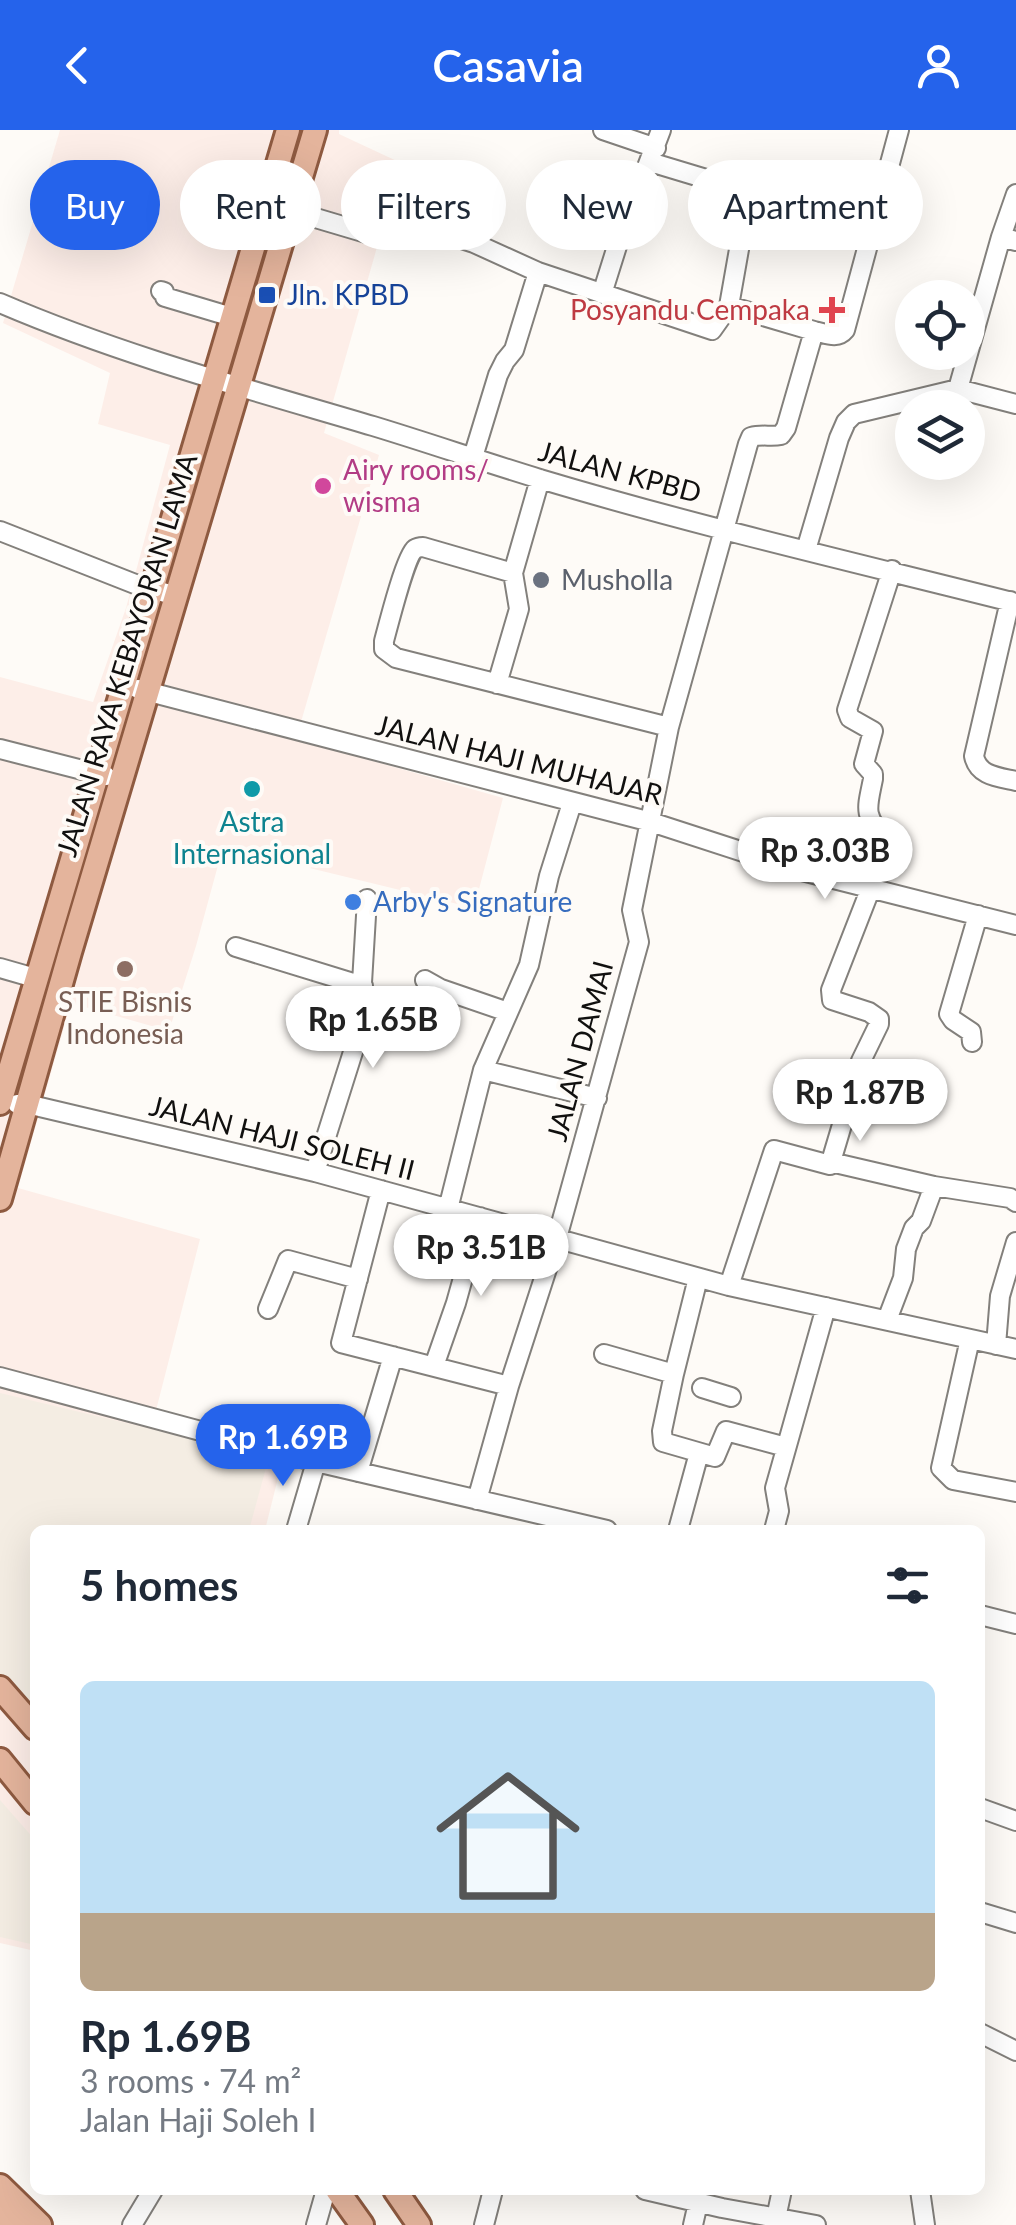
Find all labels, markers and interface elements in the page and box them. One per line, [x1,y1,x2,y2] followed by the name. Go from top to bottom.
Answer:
[50,38,105,93] icon: back
[432,38,584,92] text: Casavia
[911,38,966,93] icon: person
[30,160,160,250] chip: Buy
[180,160,321,250] chip: Rent
[341,160,506,250] chip: Filters
[526,160,668,250] chip: New
[688,160,923,250] chip: Apartment
[287,277,409,311] place label: Jln. KPBD
[895,280,985,480] map controls
[895,280,985,370] button: locate
[256,284,278,306] marker: Jln. KPBD
[570,292,810,326] place label: Posyandu Cempaka
[819,297,845,323] marker: Posyandu Cempaka
[895,390,985,480] button: layers
[535,433,705,509] street label: JALAN KPBD
[48,449,204,860] street label: JALAN RAYA KEBAYORAN LAMA
[343,452,489,518] place label: Airy rooms/ wisma
[312,475,334,497] marker: Airy rooms/ wisma
[561,562,673,596] place label: Musholla
[530,569,552,591] marker: Musholla
[372,707,667,811] street label: JALAN HAJI MUHAJAR
[241,778,263,800] marker: Astra Internasional
[173,804,331,870] place label: Astra Internasional
[722,817,928,902] pin: Rp 3.03B
[760,830,890,869] text: Rp 3.03B
[373,884,572,918] place label: Arby's Signature
[342,891,364,913] marker: Arby's Signature
[539,957,619,1144] street label: JALAN DAMAI
[114,958,136,980] marker: STIE Bisnis Indonesia
[58,984,192,1050] place label: STIE Bisnis Indonesia
[270,986,476,1071] pin: Rp 1.65B
[308,999,438,1038] text: Rp 1.65B
[757,1059,963,1144] pin: Rp 1.87B
[795,1072,925,1111] text: Rp 1.87B
[146,1088,418,1186] street label: JALAN HAJI SOLEH II
[378,1214,584,1299] pin: Rp 3.51B
[416,1227,546,1266] text: Rp 3.51B
[180,1404,386,1489] pin: Rp 1.69B
[218,1417,348,1456] text: Rp 1.69B
[880,1558,935,1613] icon: filters
[80,1560,238,1610] text: 5 homes
[418,1746,598,1926] icon: home
[80,2011,252,2061] text: Rp 1.69B
[80,2061,301,2100] text: 3 rooms · 74 m²
[80,2100,317,2139] text: Jalan Haji Soleh I

